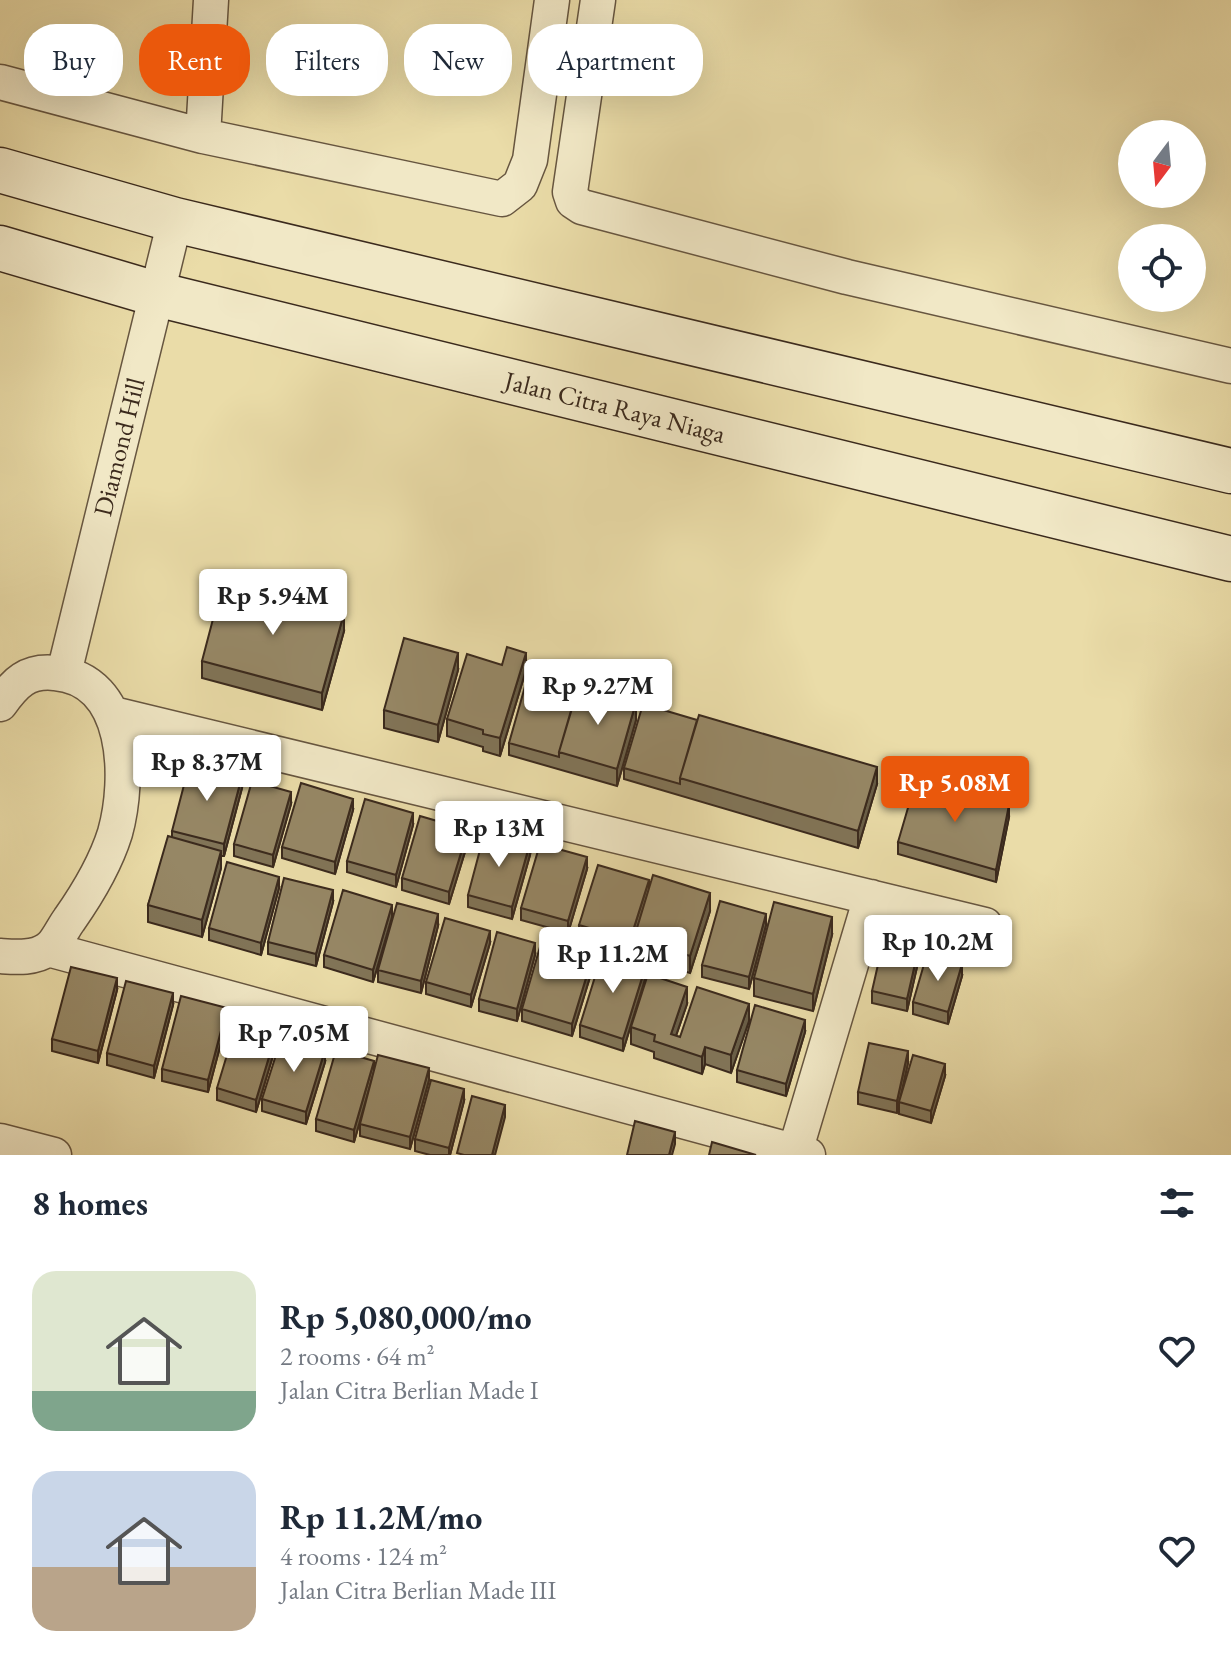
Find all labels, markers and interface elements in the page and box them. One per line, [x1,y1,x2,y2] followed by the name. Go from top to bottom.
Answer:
[24,24,123,96] chip: Buy
[139,24,250,96] chip: Rent
[266,24,388,96] chip: Filters
[404,24,512,96] chip: New
[528,24,703,96] chip: Apartment
[1118,120,1206,208] north arrow
[1118,120,1206,312] map controls
[1118,224,1206,312] button: locate
[499,363,729,451] street label: Jalan Citra Raya Niaga
[85,374,153,520] street label: Diamond Hill
[190,569,356,637] pin: Rp 5.94M
[217,578,329,612] text: Rp 5.94M
[515,659,681,727] pin: Rp 9.27M
[542,668,654,702] text: Rp 9.27M
[124,735,290,803] pin: Rp 8.37M
[151,744,263,778] text: Rp 8.37M
[872,756,1038,824] pin: Rp 5.08M
[899,765,1011,799] text: Rp 5.08M
[434,801,564,869] pin: Rp 13M
[453,810,545,844] text: Rp 13M
[855,915,1021,983] pin: Rp 10.2M
[882,924,994,958] text: Rp 10.2M
[530,927,696,995] pin: Rp 11.2M
[557,936,669,970] text: Rp 11.2M
[211,1006,377,1074] pin: Rp 7.05M
[238,1015,350,1049] text: Rp 7.05M
[32,1181,148,1225] text: 8 homes
[1155,1181,1199,1225] icon: filters
[280,1295,532,1339] text: Rp 5,080,000/mo
[96,1303,192,1399] icon: home
[1155,1329,1199,1373] icon: heart
[280,1339,435,1373] text: 2 rooms · 64 m²
[280,1373,539,1407] text: Jalan Citra Berlian Made I
[280,1495,482,1539] text: Rp 11.2M/mo
[96,1503,192,1599] icon: home
[1155,1529,1199,1573] icon: heart
[280,1539,447,1573] text: 4 rooms · 124 m²
[280,1573,556,1607] text: Jalan Citra Berlian Made III

